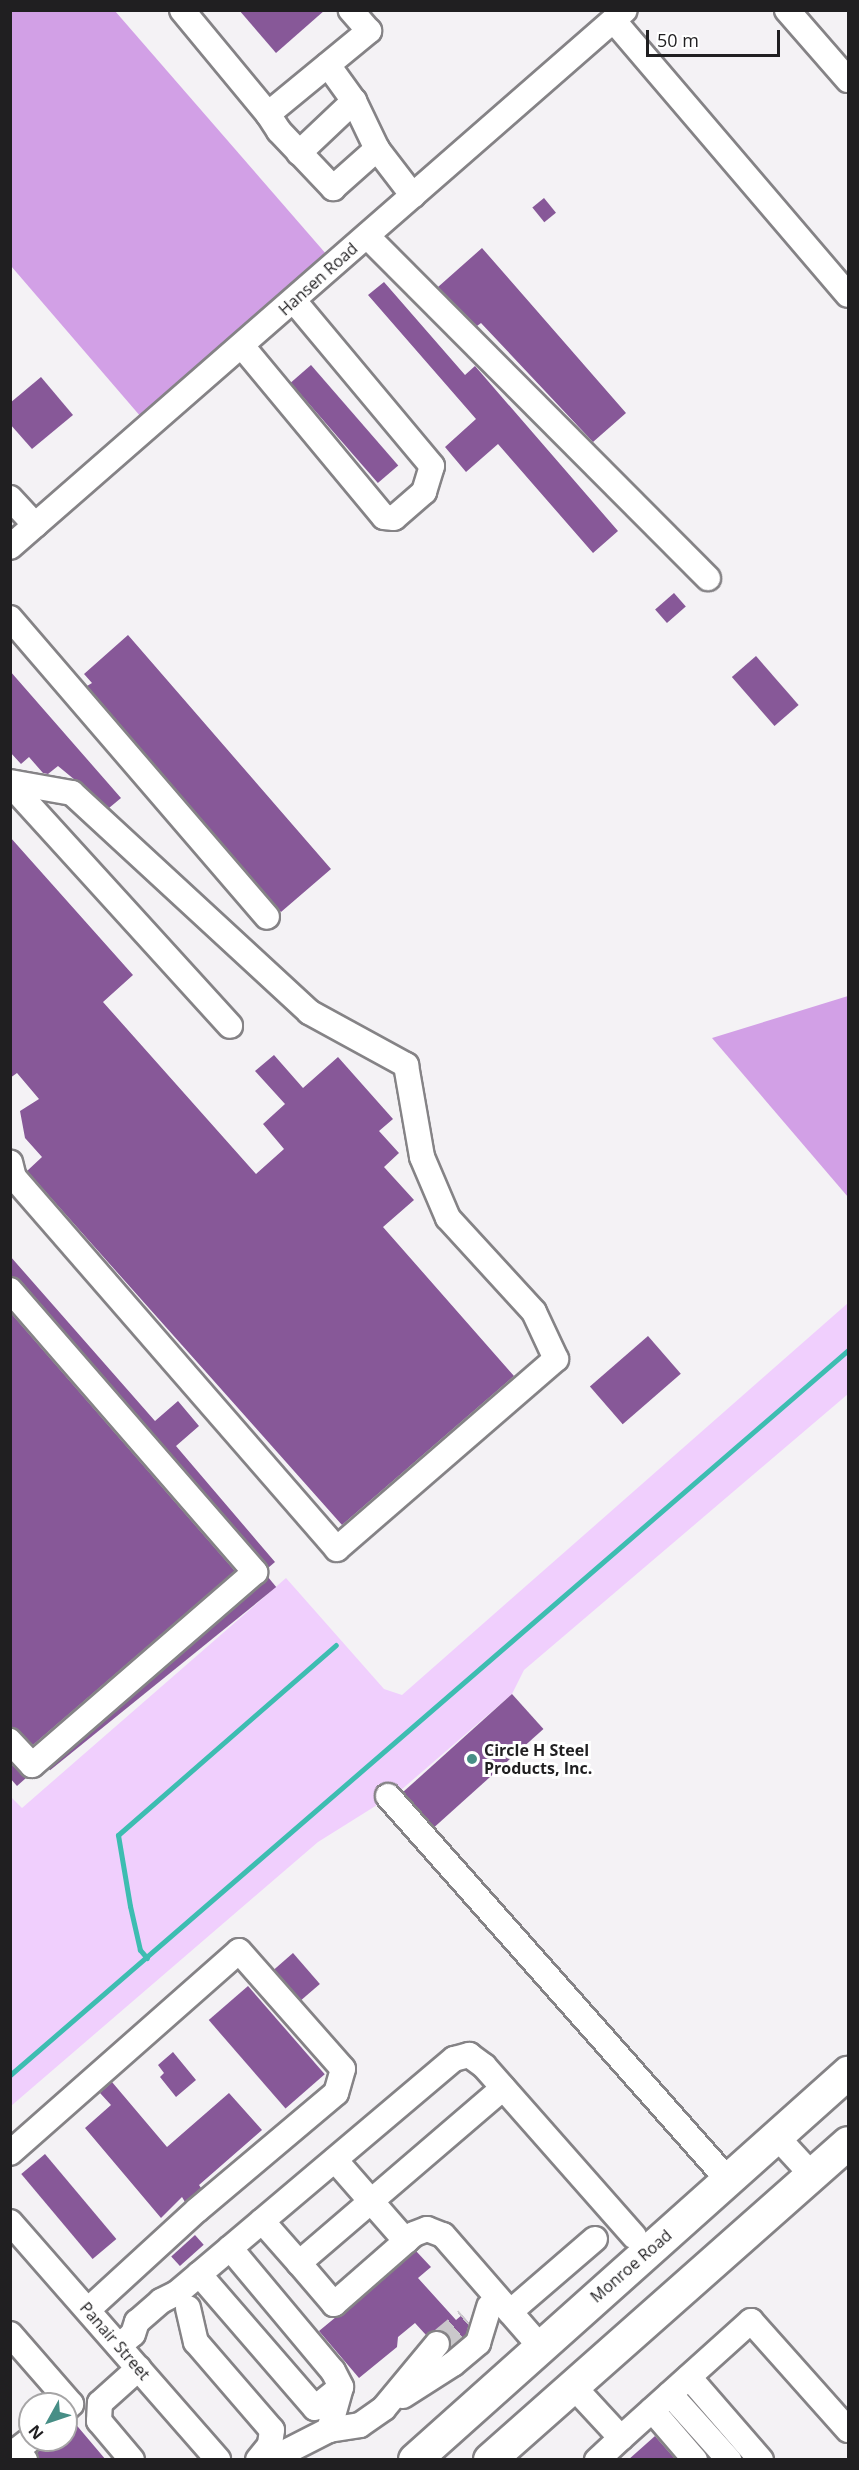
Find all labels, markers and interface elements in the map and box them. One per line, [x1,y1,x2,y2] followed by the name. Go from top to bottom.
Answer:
[649,18,782,56] scale bar
[657,28,699,52] text: 50 m
[275,239,361,319] street label: Hansen Road
[484,1740,592,1778] place label: Circle H Steel Products, Inc.
[465,1752,479,1766] marker: Circle H Steel Products, Inc.
[586,2226,676,2306] street label: Monroe Road
[76,2298,154,2384] street label: Panair Street
[18,2392,78,2452] north arrow
[23,2420,48,2444] text: N

